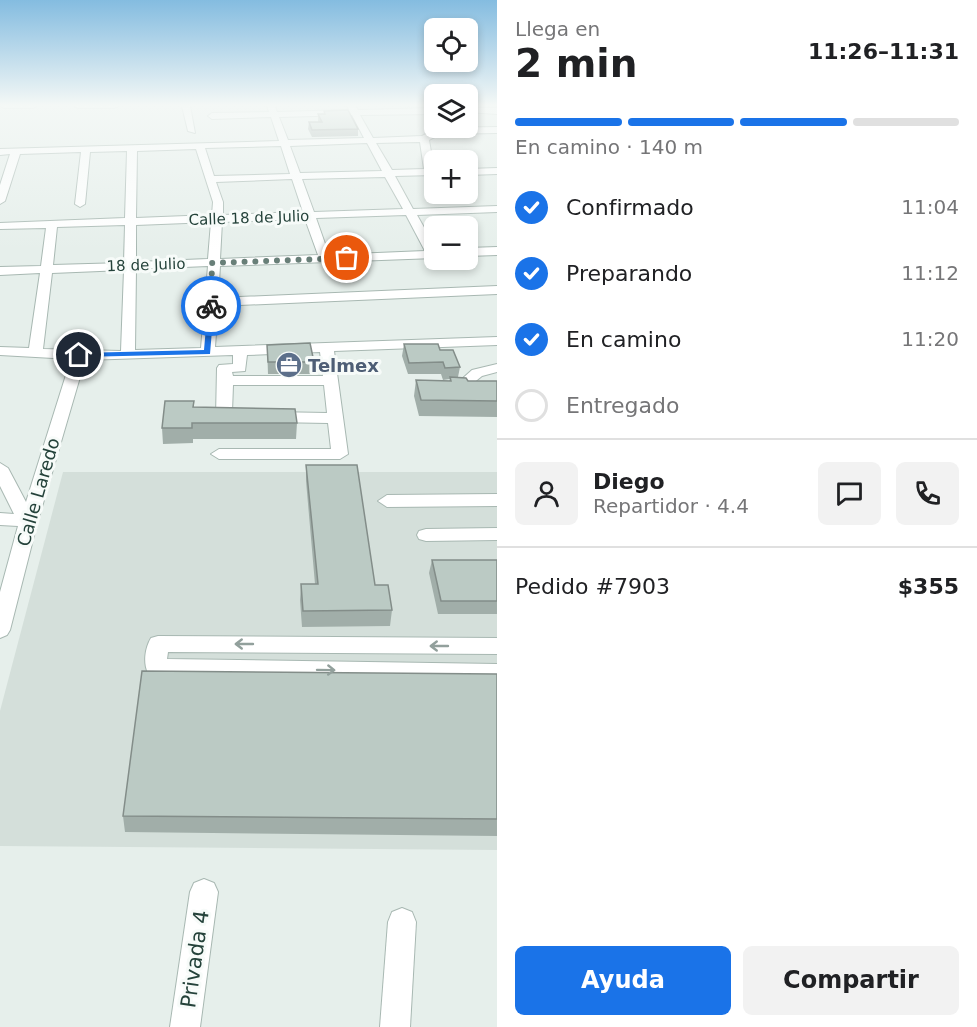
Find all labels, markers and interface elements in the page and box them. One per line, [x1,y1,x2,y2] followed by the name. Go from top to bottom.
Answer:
[515,17,600,41] text: Llega en
[424,18,478,270] map controls
[424,18,478,72] button: locate
[808,39,959,64] text: 11:26–11:31
[515,41,637,86] text: 2 min
[424,84,478,138] button: layers
[515,135,703,159] text: En camino · 140 m
[424,150,478,204] button: +
[515,191,548,224] icon: check
[566,195,694,220] text: Confirmado
[901,195,959,219] text: 11:04
[188,207,310,229] street label: Calle 18 de Julio
[424,216,478,270] button: −
[321,232,372,283] pin
[330,241,363,274] icon: bag
[106,255,186,275] street label: 18 de Julio
[515,257,548,290] icon: check
[566,261,692,286] text: Preparando
[901,261,959,285] text: 11:12
[181,276,241,336] courier
[195,290,228,323] icon: bike
[515,323,548,356] icon: check
[566,327,681,352] text: En camino
[901,327,959,351] text: 11:20
[53,329,104,380] pin
[62,338,95,371] icon: home
[274,350,304,380] office icon: Telmex
[308,355,379,376] place label: Telmex
[566,393,679,418] text: Entregado
[12,435,64,549] street label: Calle Laredo
[515,462,578,525] button: person
[818,462,881,525] button: chat
[896,462,959,525] button: phone
[593,469,665,494] text: Diego
[593,494,749,518] text: Repartidor · 4.4
[515,574,670,599] text: Pedido #7903
[898,574,959,599] text: $355
[234,638,254,650] one-way arrow
[429,640,449,652] one-way arrow
[315,664,335,675] one-way arrow
[176,909,214,1009] street label: Privada 4
[515,946,731,1015] button: Ayuda
[743,946,959,1015] button: Compartir

